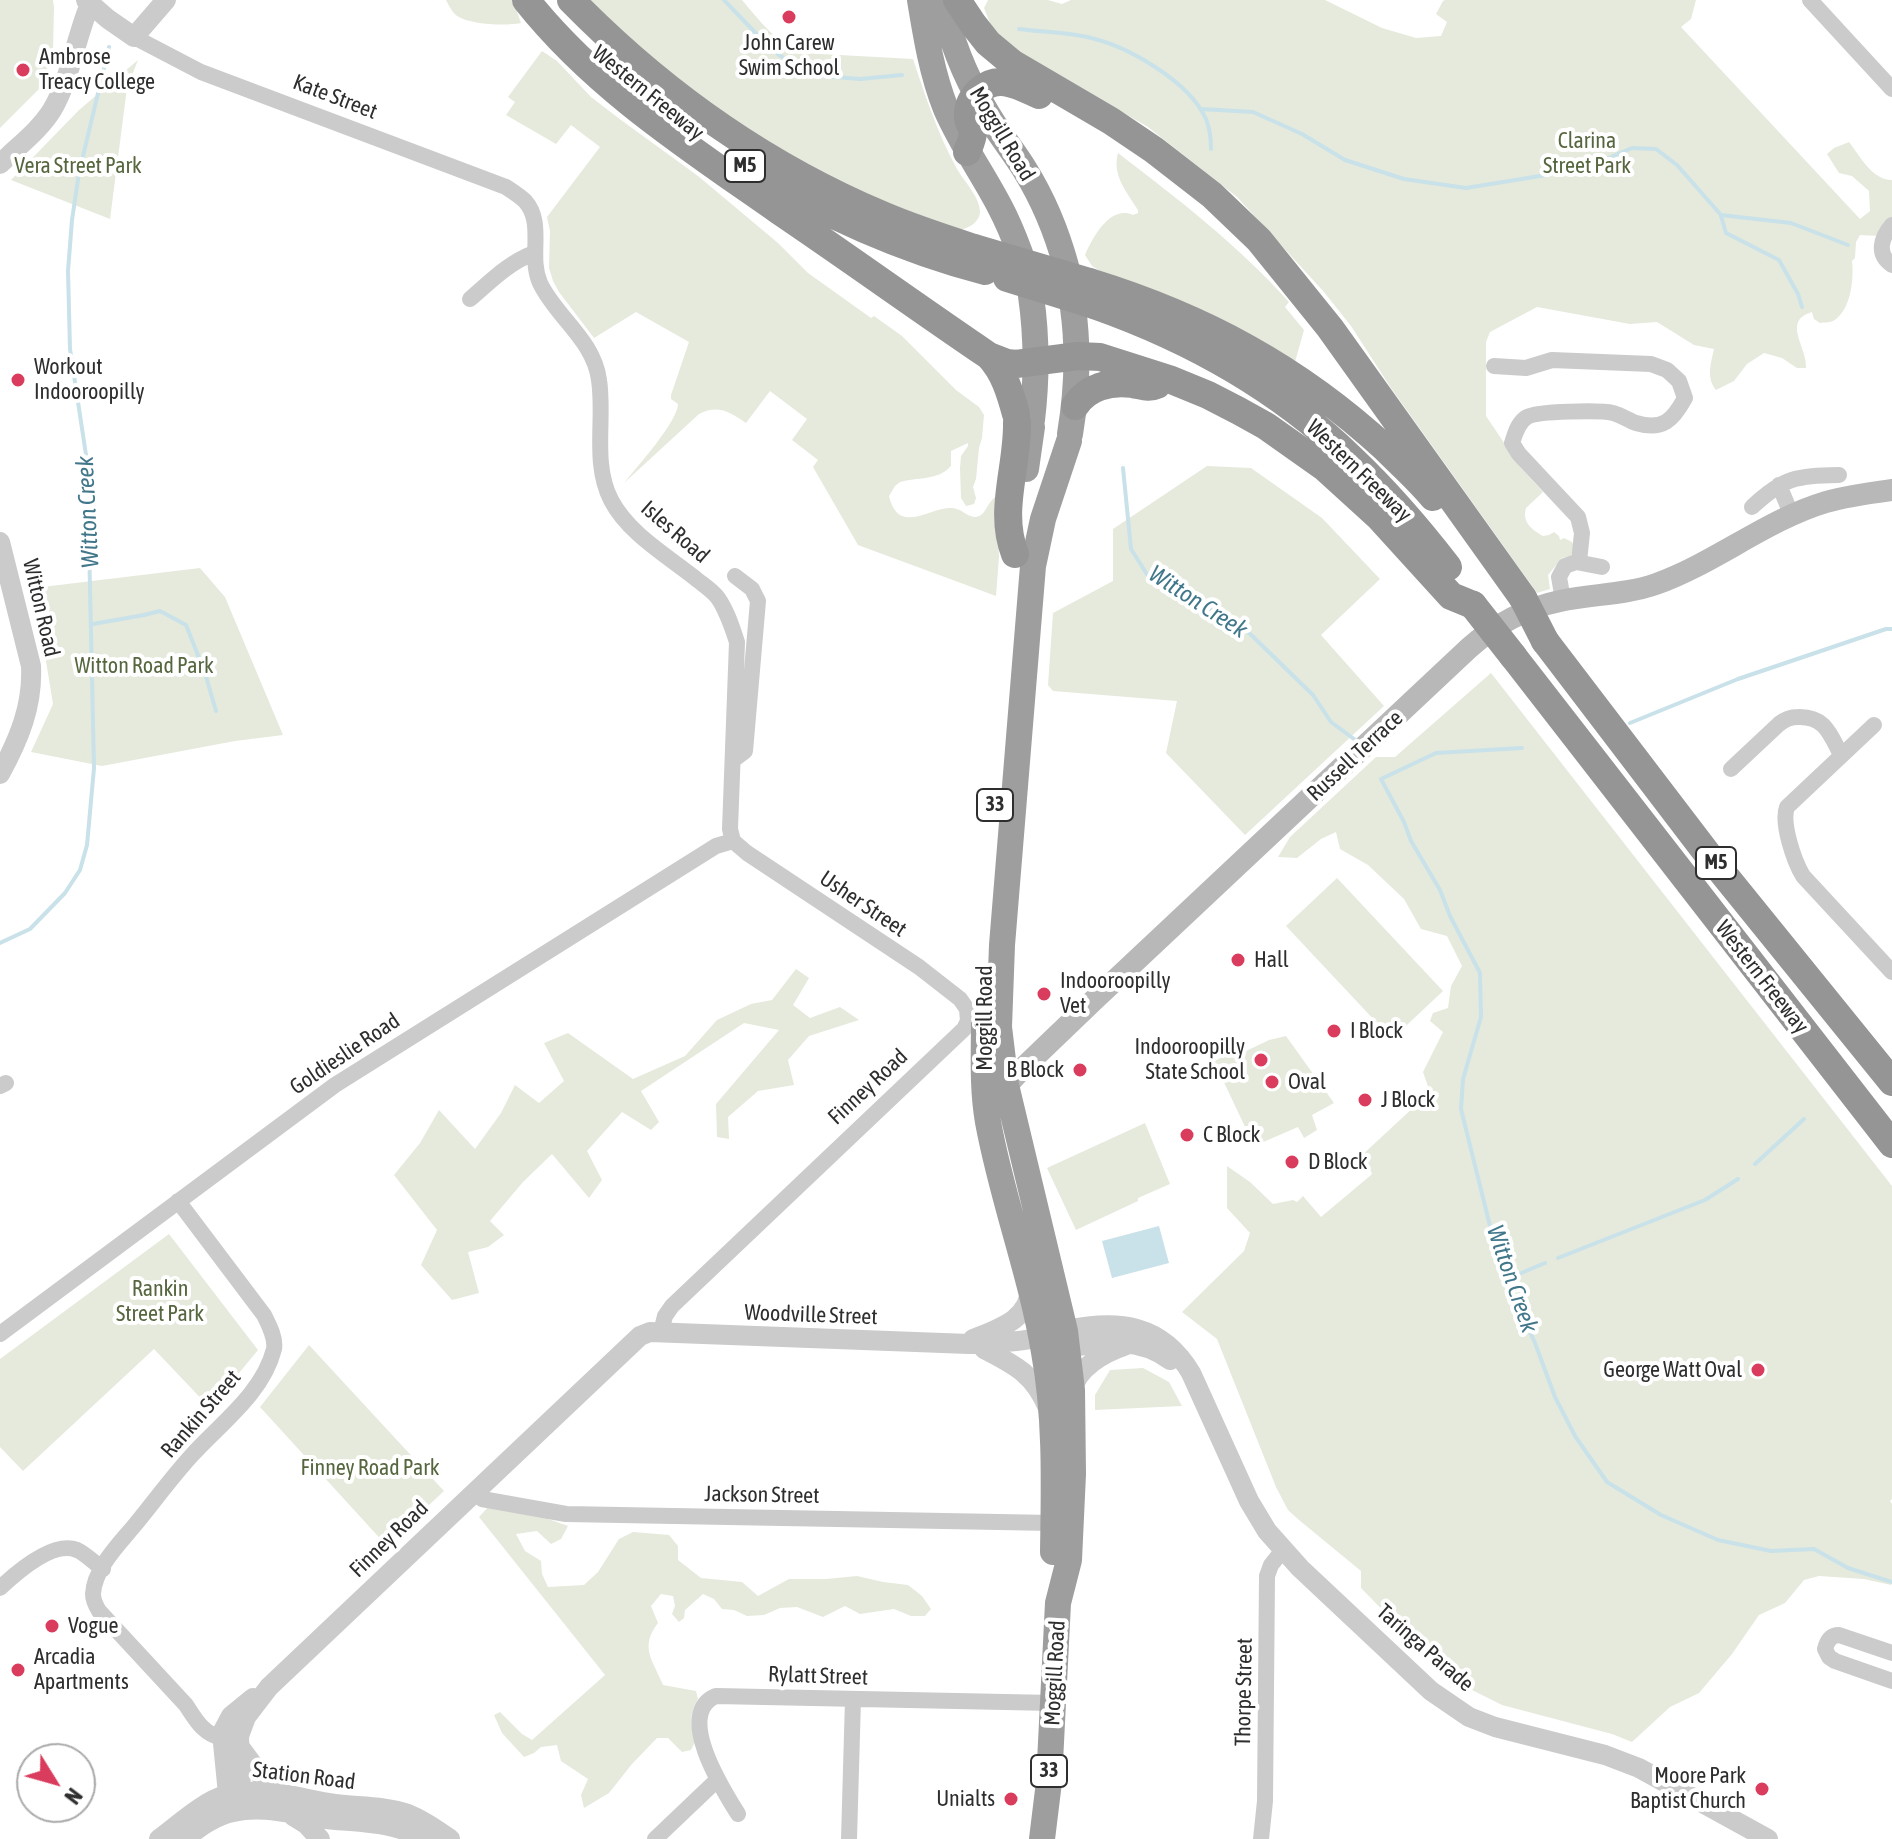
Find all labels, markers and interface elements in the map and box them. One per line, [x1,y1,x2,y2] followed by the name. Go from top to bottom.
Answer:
[780,8,798,26] marker: John Carew Swim School
[739,30,839,82] place label: John Carew Swim School
[587,40,709,146] street label: Western Freeway
[39,44,155,96] place label: Ambrose Treacy College
[14,61,32,79] marker: Ambrose Treacy College
[289,69,381,125] street label: Kate Street
[964,82,1040,186] street label: Moggill Road
[1543,128,1631,180] park label: Clarina Street Park
[725,150,765,182] road number: M5
[14,153,142,179] park label: Vera Street Park
[34,354,145,406] place label: Workout Indooroopilly
[9,371,27,389] marker: Workout Indooroopilly
[1301,414,1417,528] street label: Western Freeway
[71,455,105,569] water label: Witton Creek
[635,495,715,569] street label: Isles Road
[17,557,65,659] street label: Witton Road
[1143,559,1253,645] water label: Witton Creek
[74,653,214,679] park label: Witton Road Park
[1302,705,1408,807] street label: Russell Terrace
[977,789,1013,821] road number: 33
[1696,847,1736,879] road number: M5
[815,865,911,943] street label: Usher Street
[1710,915,1814,1039] street label: Western Freeway
[1254,947,1289,973] place label: Hall
[1229,951,1247,969] marker: Hall
[972,965,998,1071] street label: Moggill Road
[1060,968,1171,1020] place label: Indooroopilly Vet
[1035,985,1053,1003] marker: Indooroopilly Vet
[285,1008,405,1100] street label: Goldieslie Road
[1350,1018,1403,1044] place label: I Block
[1325,1022,1343,1040] marker: I Block
[1134,1034,1245,1086] place label: Indooroopilly State School
[823,1044,913,1130] street label: Finney Road
[1252,1051,1270,1069] marker: Indooroopilly State School
[1006,1057,1064,1083] place label: B Block
[1071,1061,1089,1079] marker: B Block
[1288,1069,1326,1095] place label: Oval
[1263,1073,1281,1091] marker: Oval
[1381,1087,1435,1113] place label: J Block
[1356,1091,1374,1109] marker: J Block
[1203,1122,1260,1148] place label: C Block
[1178,1126,1196,1144] marker: C Block
[1308,1149,1368,1175] place label: D Block
[1283,1153,1301,1171] marker: D Block
[1480,1221,1544,1337] water label: Witton Creek
[116,1276,204,1328] park label: Rankin Street Park
[744,1299,878,1331] street label: Woodville Street
[1603,1357,1742,1383] place label: George Watt Oval
[1749,1361,1767,1379] marker: George Watt Oval
[156,1365,246,1463] street label: Rankin Street
[301,1455,439,1481] park label: Finney Road Park
[704,1481,820,1509] street label: Jackson Street
[344,1495,434,1583] street label: Finney Road
[1371,1599,1479,1697] street label: Taringa Parade
[68,1613,119,1639] place label: Vogue
[43,1617,61,1635] marker: Vogue
[1039,1620,1071,1726] street label: Moggill Road
[1230,1638,1258,1746] street label: Thorpe Street
[34,1644,129,1696] place label: Arcadia Apartments
[9,1661,27,1679] marker: Arcadia Apartments
[768,1661,868,1691] street label: Rylatt Street
[16,1743,96,1823] north arrow
[1031,1755,1067,1787] road number: 33
[251,1757,357,1795] street label: Station Road
[1630,1763,1746,1814] place label: Moore Park Baptist Church
[1753,1780,1771,1798] marker: Moore Park Baptist Church
[59,1783,88,1809] text: N
[936,1786,995,1812] place label: Unialts
[1002,1790,1020,1808] marker: Unialts

